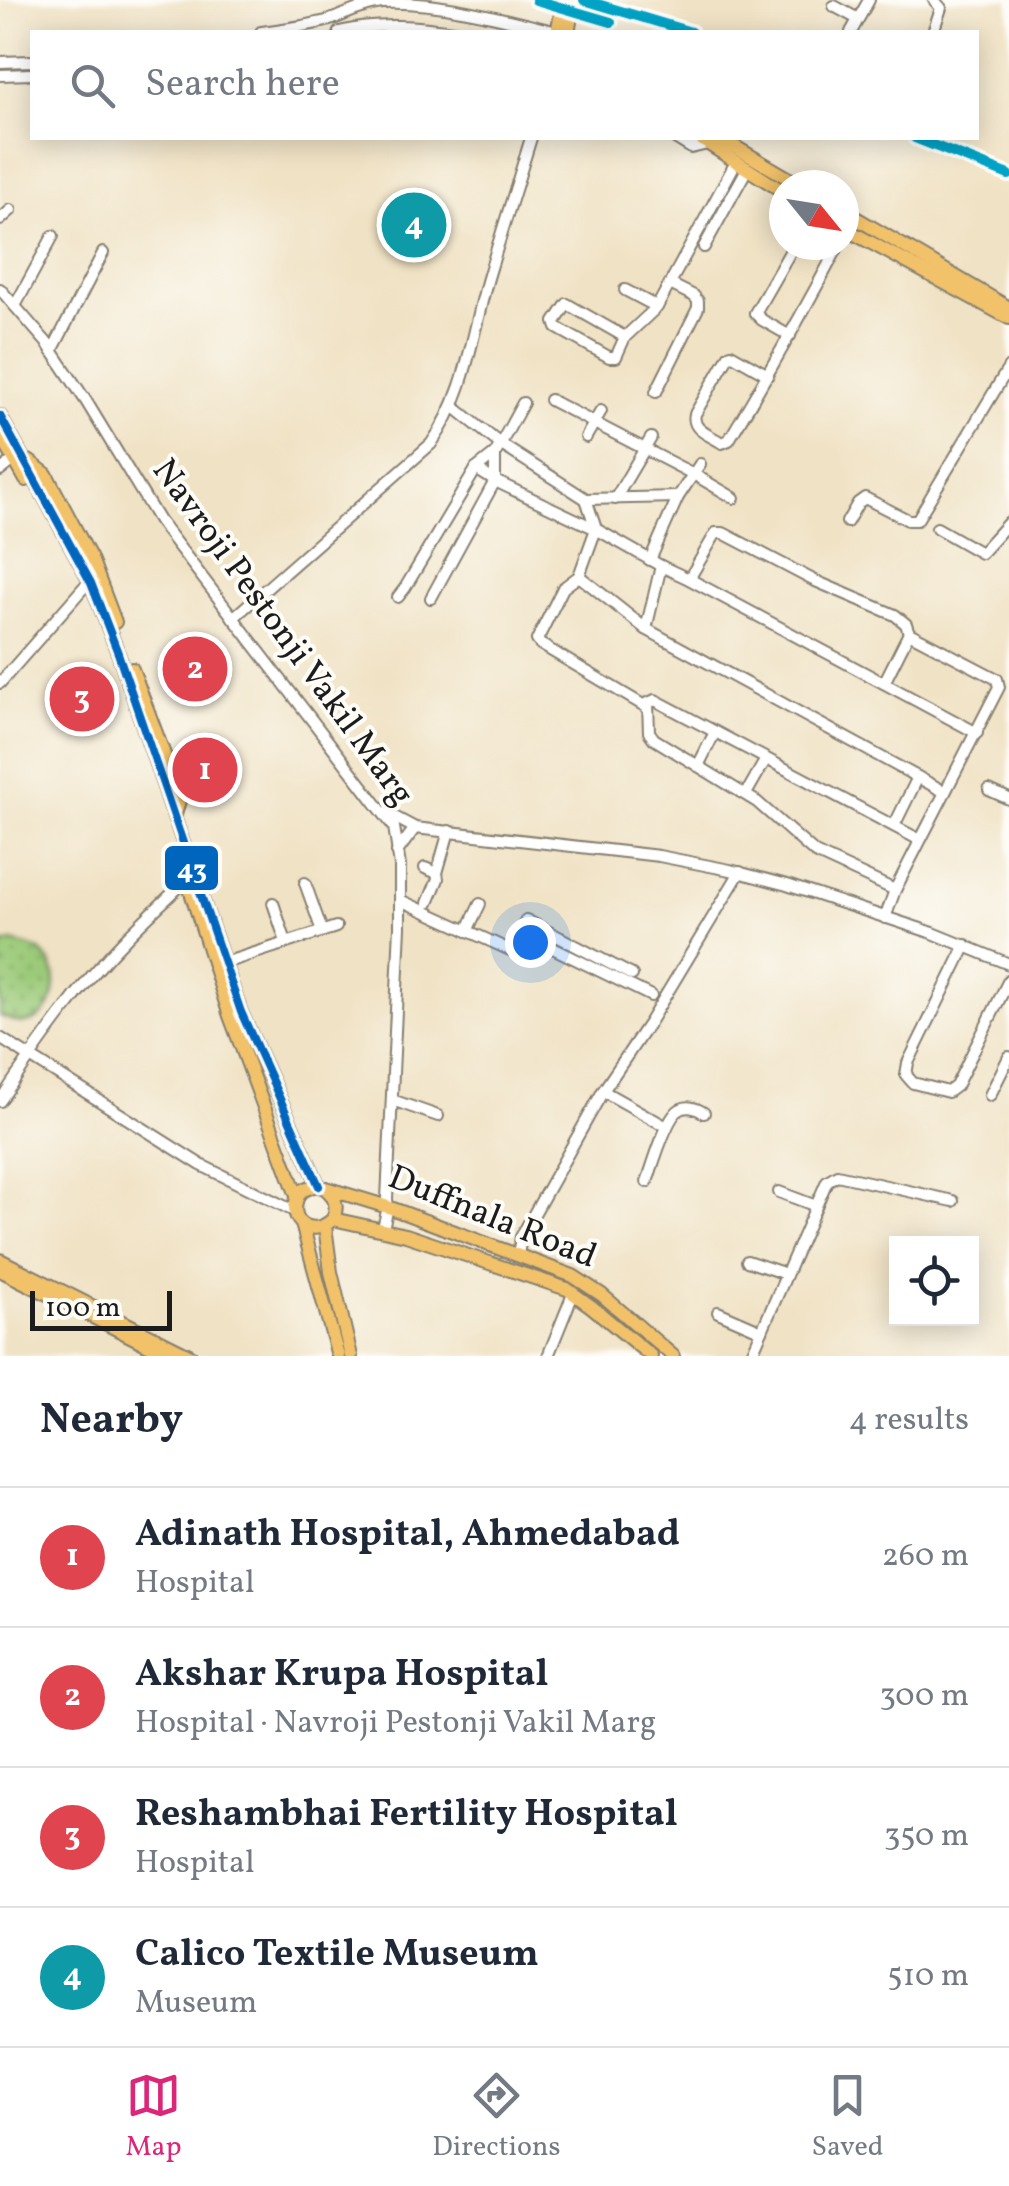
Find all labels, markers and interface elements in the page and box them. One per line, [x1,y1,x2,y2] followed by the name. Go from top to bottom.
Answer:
[30,30,979,140] search box
[65,58,120,113] icon: search
[145,59,340,112] text: Search here
[769,170,859,260] north arrow
[382,188,446,262] pin: 4
[140,450,424,816] street label: Navroji Pestonji Vakil Marg
[162,632,228,706] pin: 2
[49,662,114,736] pin: 3
[172,732,238,808] pin: 1
[163,844,220,892] line badge: 43
[177,851,207,890] text: 43
[505,917,556,968] your location
[381,1154,603,1282] street label: Duffnala Road
[889,1236,979,1326] map controls
[889,1236,979,1326] button: locate
[30,1286,172,1330] scale bar
[45,1289,120,1328] text: 100 m
[40,1392,183,1451] text: Nearby
[849,1399,969,1443] text: 4 results
[135,1509,680,1562] text: Adinath Hospital, Ahmedabad
[66,1535,79,1579] text: 1
[882,1535,969,1579] text: 260 m
[135,1562,255,1606] text: Hospital
[135,1649,549,1702] text: Akshar Krupa Hospital
[64,1675,81,1719] text: 2
[879,1675,969,1719] text: 300 m
[135,1702,656,1746] text: Hospital · Navroji Pestonji Vakil Marg
[135,1789,678,1842] text: Reshambhai Fertility Hospital
[64,1815,81,1859] text: 3
[884,1815,969,1859] text: 350 m
[135,1842,255,1886] text: Hospital
[135,1929,539,1982] text: Calico Textile Museum
[63,1955,82,1999] text: 4
[887,1955,969,1999] text: 510 m
[135,1982,257,2026] text: Museum
[125,2068,181,2167] tab: Map
[432,2068,561,2167] tab: Directions
[811,2068,884,2167] tab: Saved

